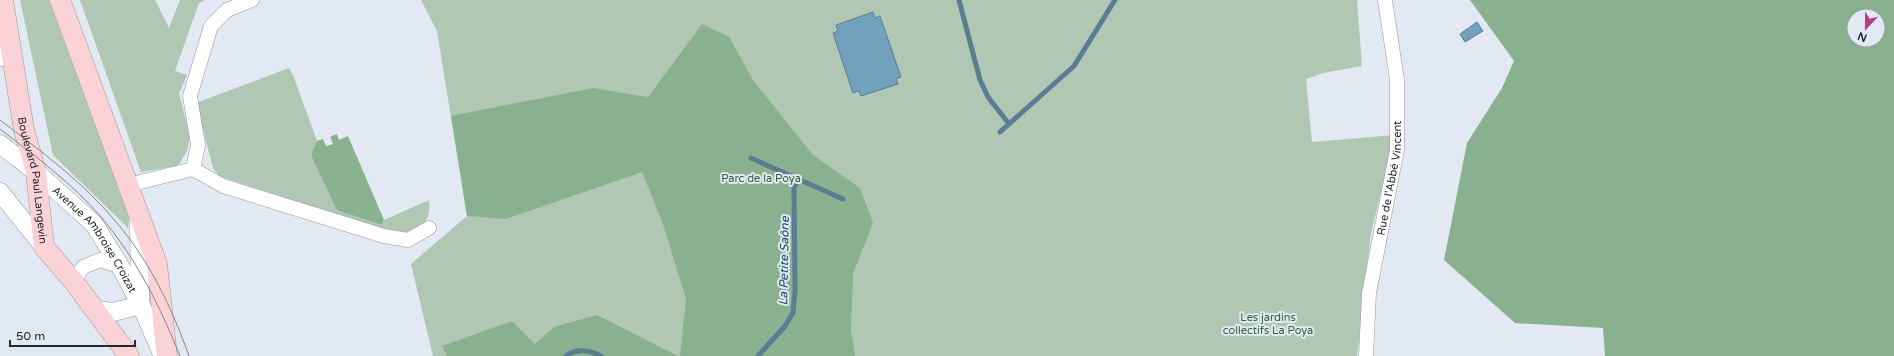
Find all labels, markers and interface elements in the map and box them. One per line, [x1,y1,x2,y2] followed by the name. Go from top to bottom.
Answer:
[1846,8,1886,48] north arrow
[1856,29,1869,44] text: N
[15,116,50,244] street label: Boulevard Paul Langevin
[1374,121,1404,236] street label: Rue de l'Abbé Vincent
[721,172,801,185] park label: Parc de la Poya
[49,184,139,295] street label: Avenue Ambroise Croizat
[776,215,792,306] water label: La Petite Saône
[1223,311,1313,337] park label: Les jardins collectifs La Poya
[10,322,135,348] scale bar
[16,329,45,343] text: 50 m

